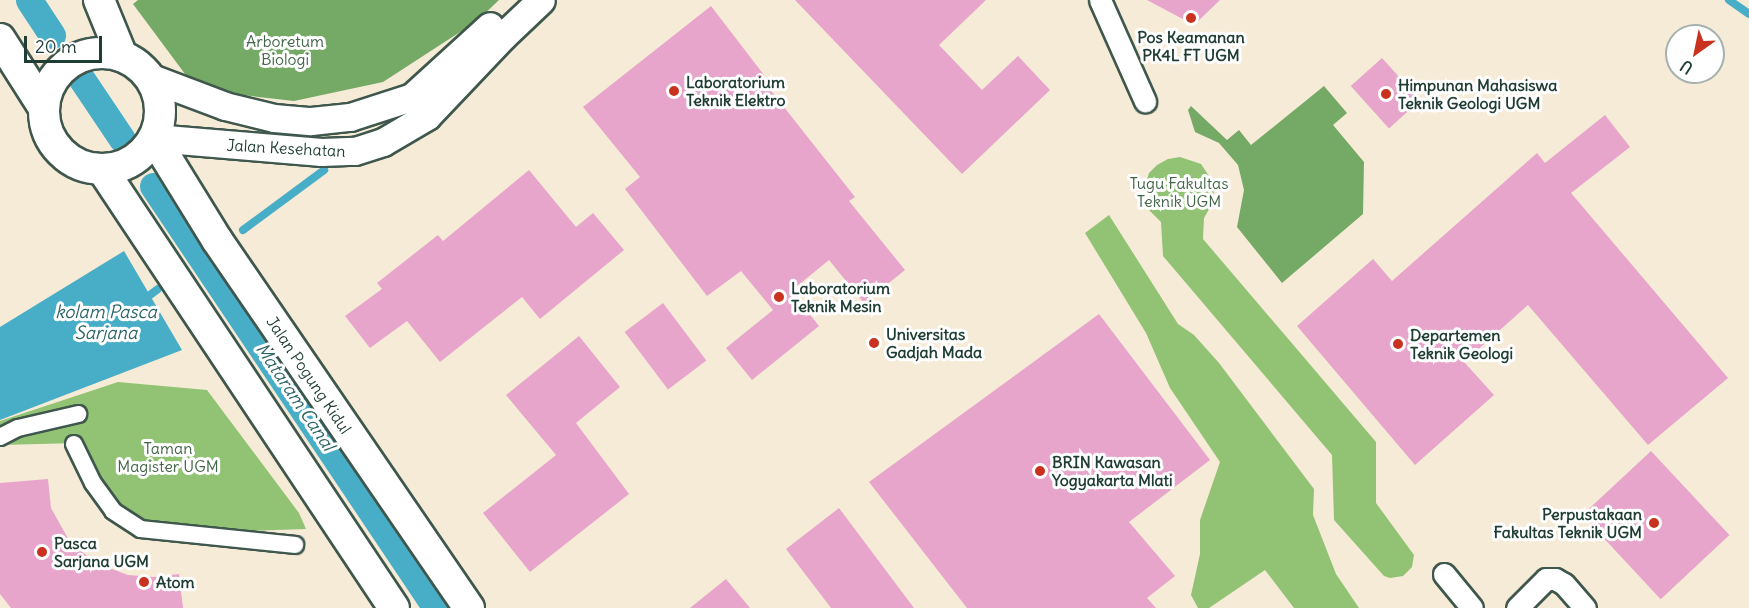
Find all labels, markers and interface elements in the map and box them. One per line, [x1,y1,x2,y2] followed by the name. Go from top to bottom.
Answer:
[1184,11,1198,25] marker: Pos Keamanan PK4L FT UGM
[27,24,105,62] scale bar
[1665,24,1725,84] north arrow
[1137,27,1245,65] place label: Pos Keamanan PK4L FT UGM
[246,31,324,69] park label: Arboretum Biologi
[35,35,77,58] text: 20 m
[1676,56,1696,79] text: U
[686,72,785,110] place label: Laboratorium Teknik Elektro
[1398,75,1557,113] place label: Himpunan Mahasiswa Teknik Geologi UGM
[667,84,681,98] marker: Laboratorium Teknik Elektro
[1379,87,1393,101] marker: Himpunan Mahasiswa Teknik Geologi UGM
[226,135,346,161] street label: Jalan Kesehatan
[1130,173,1228,211] park label: Tugu Fakultas Teknik UGM
[791,278,890,316] place label: Laboratorium Teknik Mesin
[772,290,786,304] marker: Laboratorium Teknik Mesin
[55,302,157,344] water label: kolam Pasca Sarjana
[263,313,355,437] street label: Jalan Pogung Kidul
[886,324,982,362] place label: Universitas Gadjah Mada
[1410,325,1513,363] place label: Departemen Teknik Geologi
[867,336,881,350] marker: Universitas Gadjah Mada
[1391,337,1405,351] marker: Departemen Teknik Geologi
[251,339,339,455] water label: Mataram Canal
[117,438,219,476] park label: Taman Magister UGM
[1052,452,1173,490] place label: BRIN Kawasan Yogyakarta Mlati
[1033,464,1047,478] marker: BRIN Kawasan Yogyakarta Mlati
[1494,504,1642,542] place label: Perpustakaan Fakultas Teknik UGM
[1647,516,1661,530] marker: Perpustakaan Fakultas Teknik UGM
[54,533,149,571] place label: Pasca Sarjana UGM
[35,545,49,559] marker: Pasca Sarjana UGM
[156,572,195,592] place label: Atom
[137,575,151,589] marker: Atom

